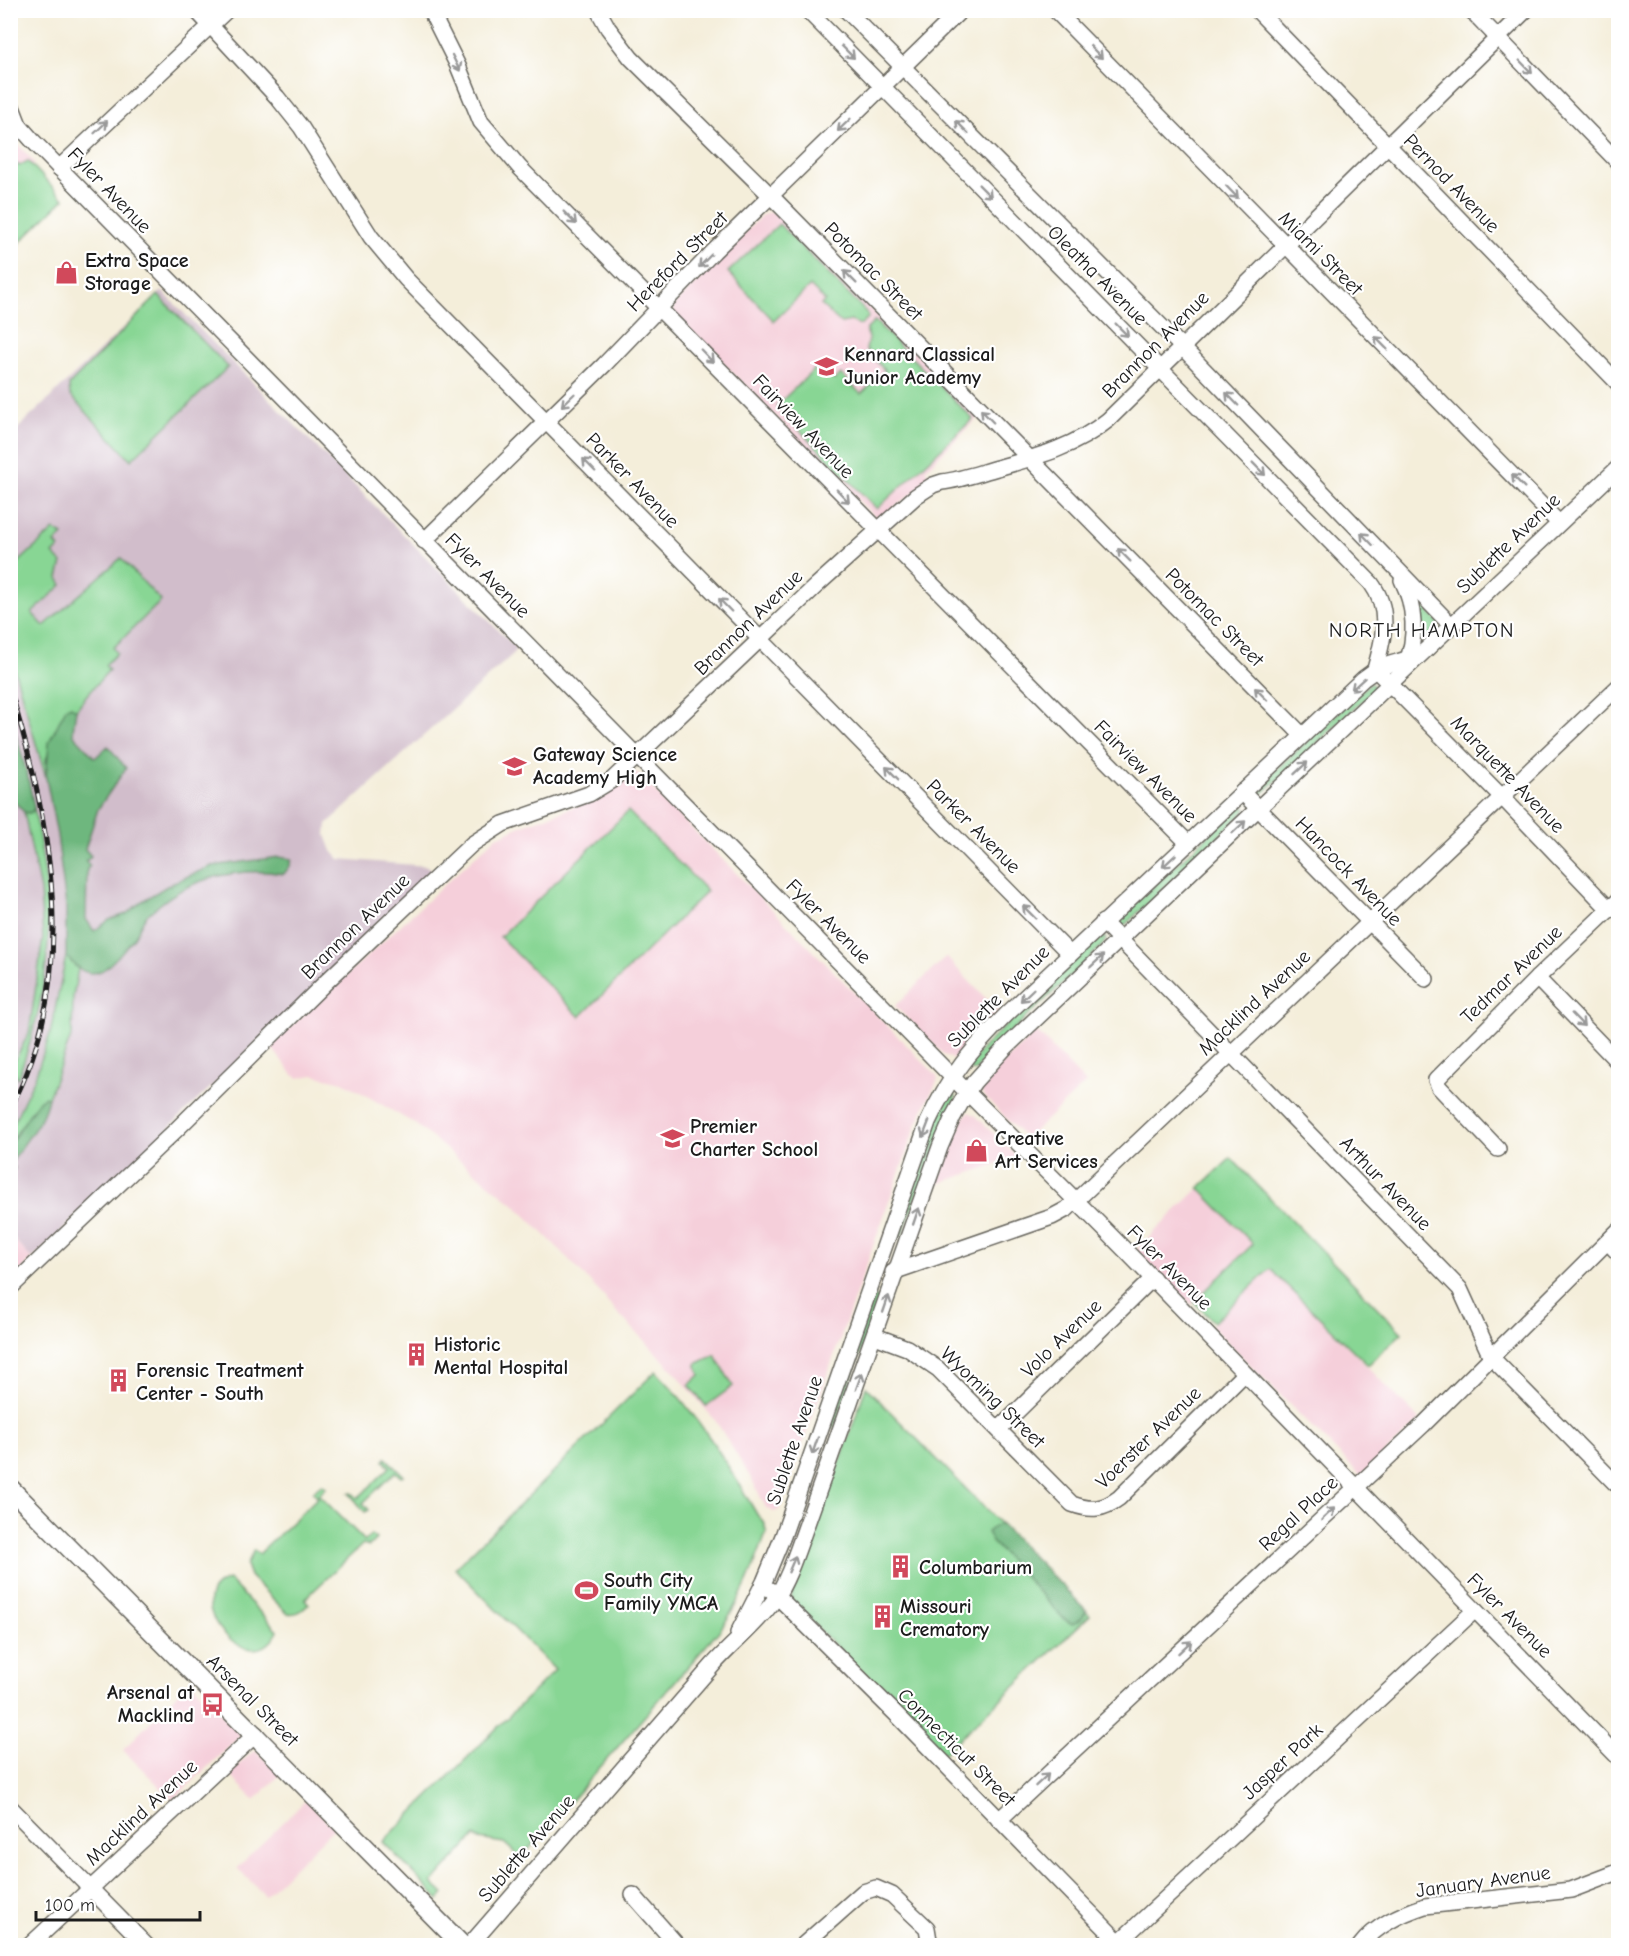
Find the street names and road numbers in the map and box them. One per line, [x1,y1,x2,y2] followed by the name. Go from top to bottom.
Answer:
[1399,129,1504,237] street label: Pernod Avenue
[63,143,156,238] street label: Fyler Avenue
[622,205,733,316] street label: Hereford Street
[1274,207,1368,301] street label: Miami Street
[820,217,929,326] street label: Potomac Street
[1043,221,1152,330] street label: Oleatha Avenue
[1097,286,1214,403] street label: Brannon Avenue
[748,370,859,483] street label: Fairview Avenue
[581,428,684,533] street label: Parker Avenue
[1452,488,1565,598] street label: Sublette Avenue
[440,528,535,623] street label: Fyler Avenue
[1161,563,1270,672] street label: Potomac Street
[689,565,807,680] street label: Brannon Avenue
[1446,711,1569,838] street label: Marquette Avenue
[1090,715,1202,827] street label: Fairview Avenue
[922,775,1025,878] street label: Parker Avenue
[1291,812,1407,931] street label: Hancock Avenue
[296,869,414,984] street label: Brannon Avenue
[781,874,876,969] street label: Fyler Avenue
[1456,920,1567,1028] street label: Tedmar Avenue
[943,941,1054,1052] street label: Sublette Avenue
[1194,945,1315,1060] street label: Macklind Avenue
[1335,1132,1436,1235] street label: Arthur Avenue
[1122,1220,1217,1315] street label: Fyler Avenue
[1016,1294,1106,1382] street label: Volo Avenue
[936,1342,1050,1454] street label: Wyoming Street
[762,1373,827,1508] street label: Sublette Avenue
[1091,1381,1206,1493] street label: Voerster Avenue
[1254,1471,1342,1556] street label: Regal Place
[1462,1568,1557,1663] street label: Fyler Avenue
[202,1650,304,1752] street label: Arsenal Street
[893,1684,1021,1812] street label: Connecticut Street
[1237,1718,1327,1804] street label: Jasper Park
[81,1755,202,1870] street label: Macklind Avenue
[473,1790,579,1907] street label: Sublette Avenue
[1414,1861,1552,1902] street label: January Avenue

